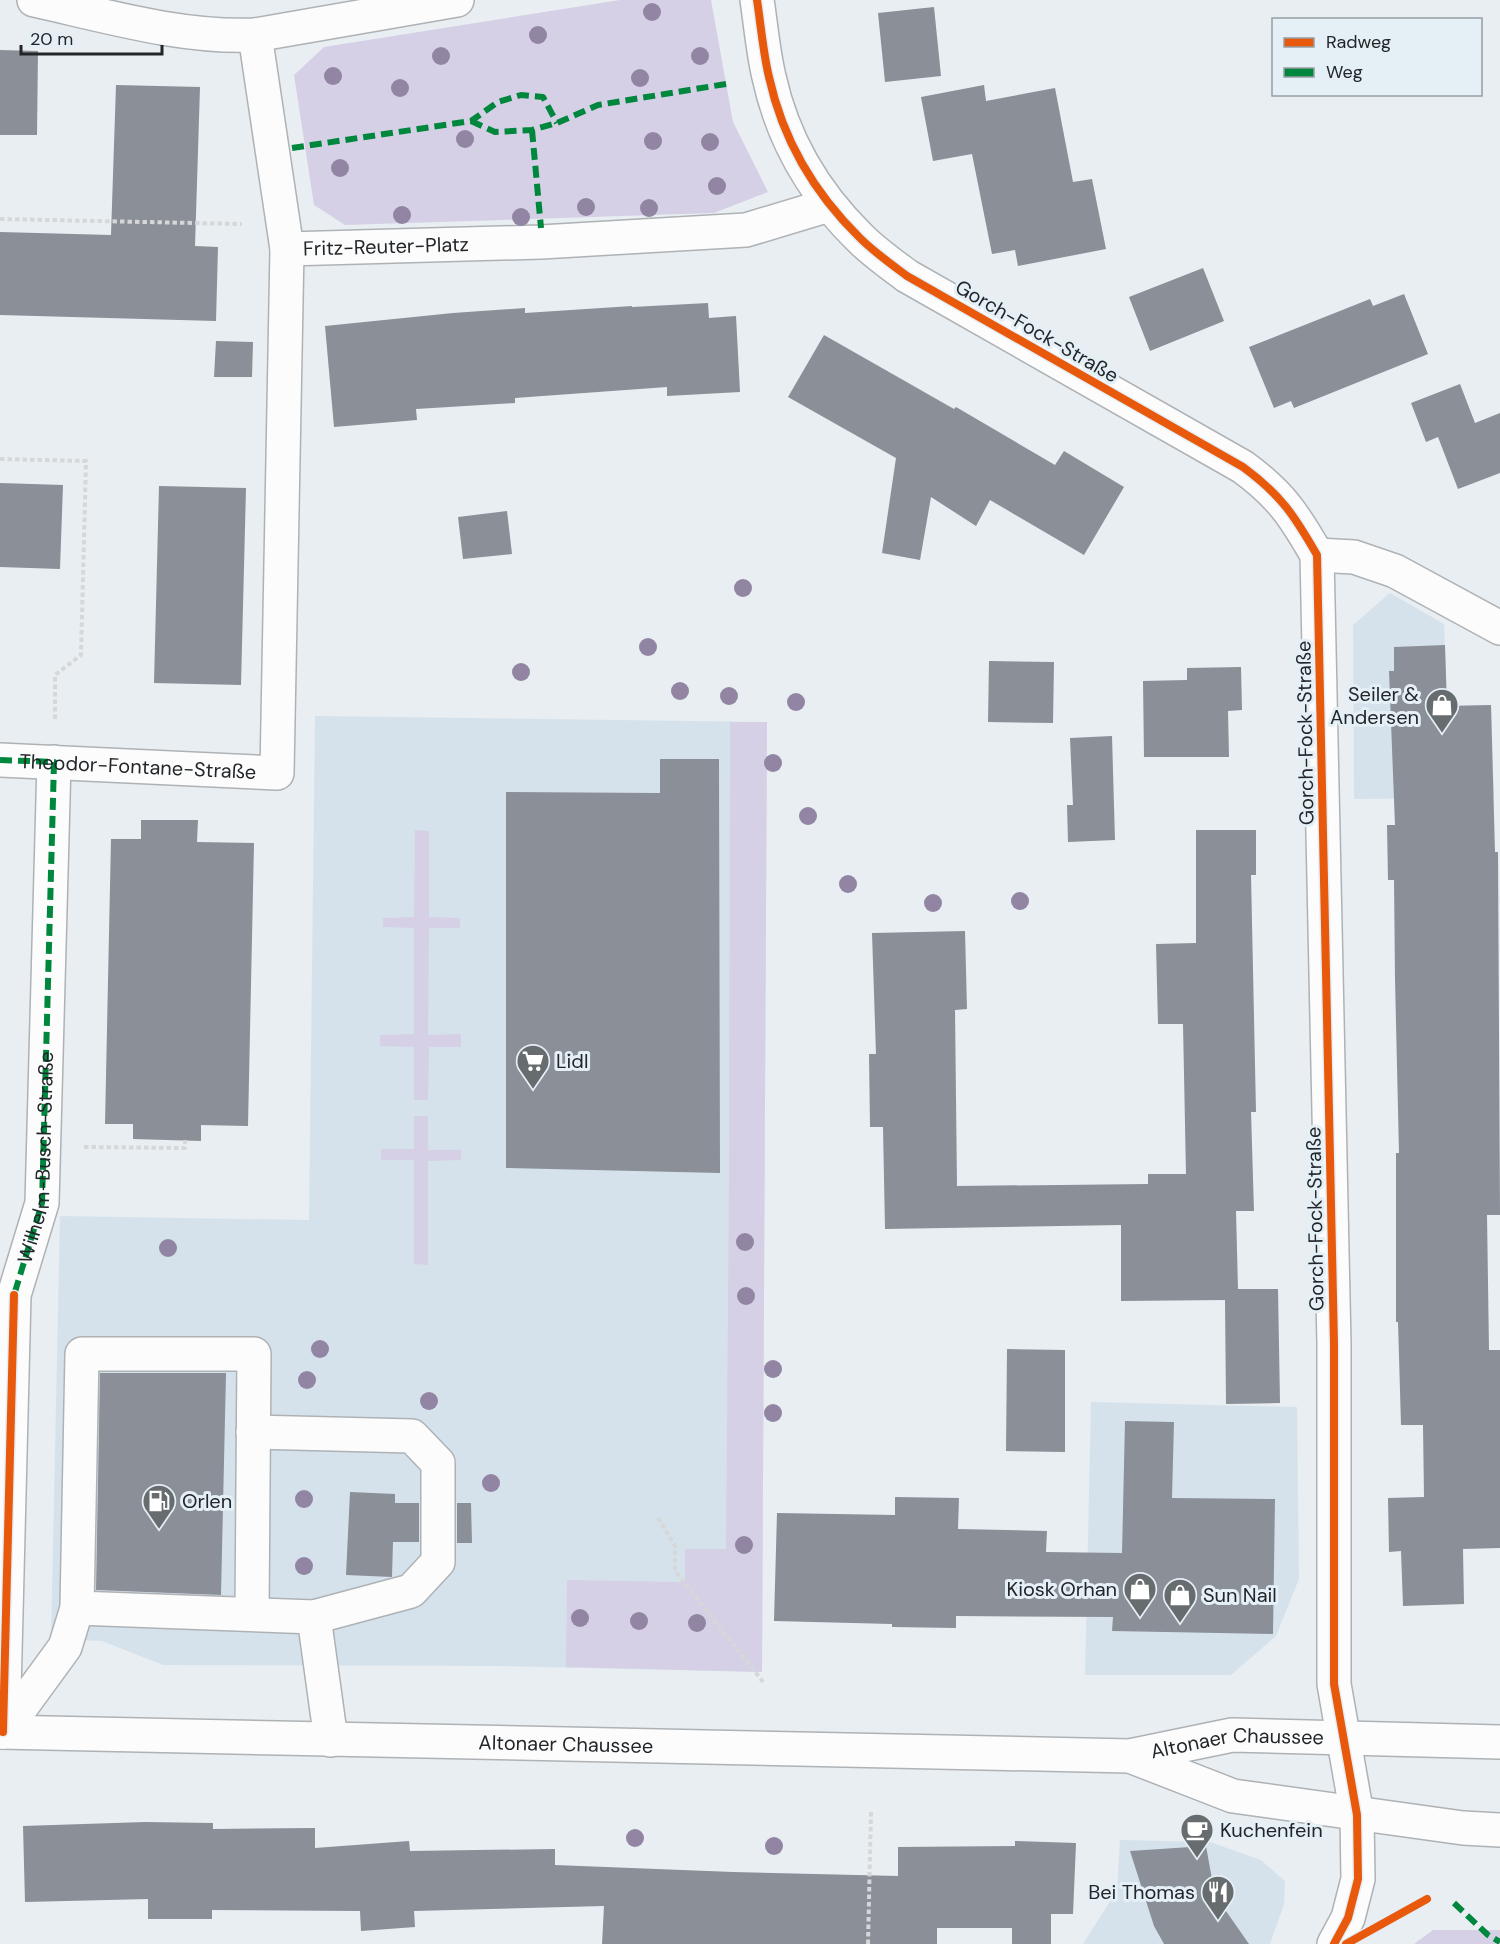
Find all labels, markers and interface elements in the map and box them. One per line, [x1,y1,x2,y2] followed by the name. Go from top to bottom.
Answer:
[21,18,162,56] scale bar
[1272,18,1482,96] legend
[30,27,73,51] text: 20 m
[1326,30,1391,54] text: Radweg
[1326,60,1363,84] text: Weg
[303,231,469,262] street label: Fritz-Reuter-Platz
[951,274,1123,388] street label: Gorch-Fock-Straße
[1290,641,1320,825] street label: Gorch-Fock-Straße
[1330,681,1419,730] place label: Seiler & Andersen
[1424,687,1460,734] shop icon: Seiler & Andersen
[19,748,257,785] street label: Theodor-Fontane-Straße
[515,1043,551,1090] supermarket icon: Lidl
[556,1048,588,1074] place label: Lidl
[11,1051,59,1266] street label: Wilhelm-Busch-Straße
[1300,1127,1330,1311] street label: Gorch-Fock-Straße
[141,1483,177,1530] fuel station icon: Orlen
[182,1488,232,1514] place label: Orlen
[1122,1571,1158,1618] shop icon: Kiosk Orhan
[1006,1576,1117,1602] place label: Kiosk Orhan
[1162,1577,1198,1624] shop icon: Sun Nail
[1203,1582,1277,1608] place label: Sun Nail
[1148,1722,1324,1764] street label: Altonaer Chaussee
[478,1729,653,1759] street label: Altonaer Chaussee
[1179,1812,1215,1859] cafe icon: Kuchenfein
[1220,1817,1323,1843] place label: Kuchenfein
[1200,1874,1236,1921] restaurant icon: Bei Thomas
[1088,1879,1195,1905] place label: Bei Thomas

